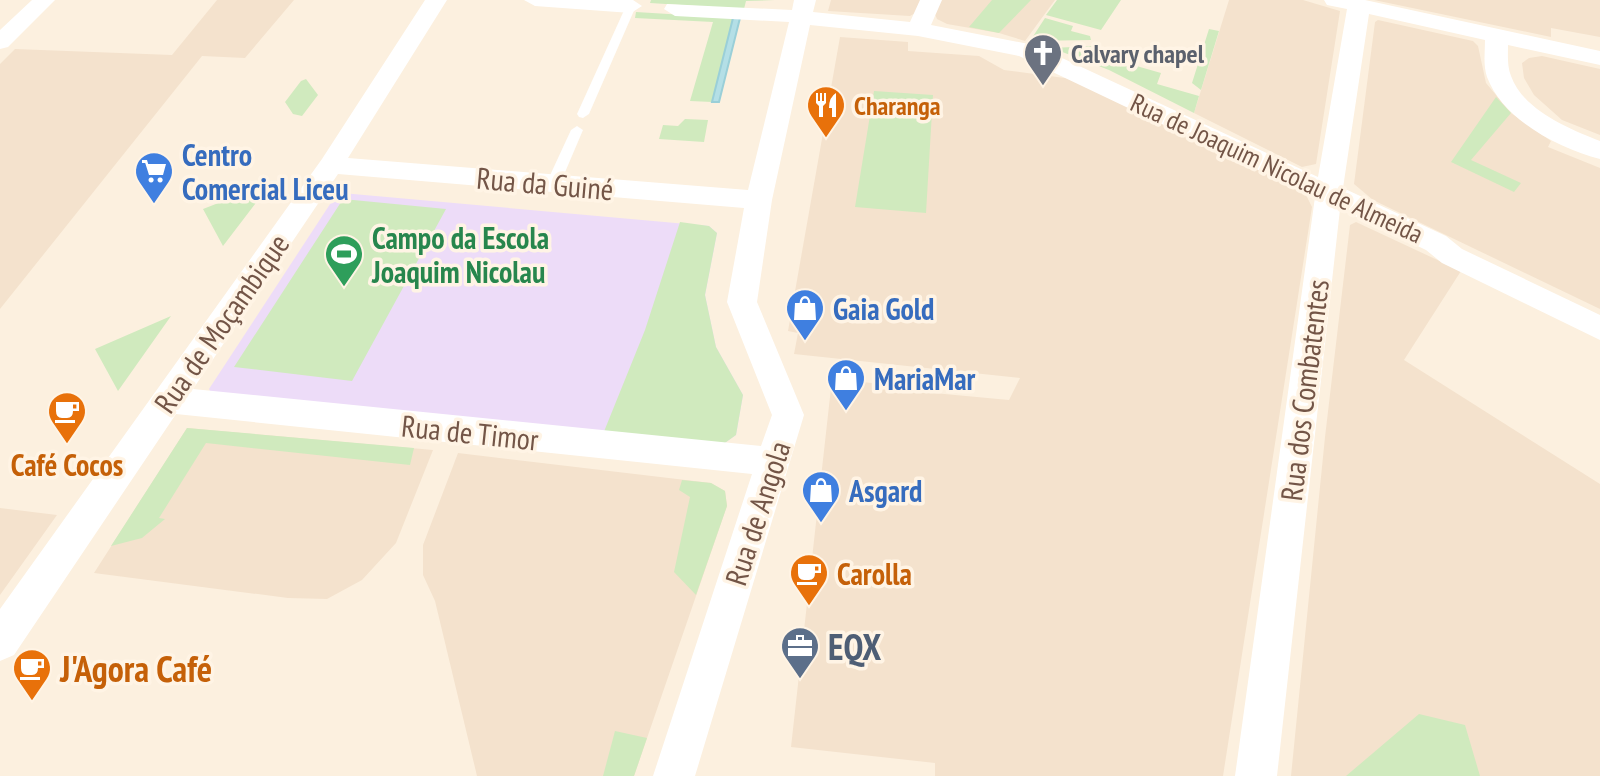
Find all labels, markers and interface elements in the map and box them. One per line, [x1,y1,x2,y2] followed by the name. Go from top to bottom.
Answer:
[1022,32,1064,87] church icon: Calvary chapel
[1071,37,1205,70] place label: Calvary chapel
[805,84,847,139] restaurant icon: Charanga
[1126,86,1428,250] street label: Rua de Joaquim Nicolau de Almeida
[854,89,941,122] place label: Charanga
[182,135,349,208] place label: Centro Comercial Liceu
[133,150,175,205] supermarket icon: Centro Comercial Liceu
[475,158,615,208] street label: Rua da Guiné
[371,218,549,291] place label: Campo da Escola Joaquim Nicolau
[145,226,297,420] street label: Rua de Moçambique
[323,233,365,288] sports icon: Campo da Escola Joaquim Nicolau
[1271,277,1337,503] street label: Rua dos Combatentes
[784,287,826,342] shop icon: Gaia Gold
[833,289,934,328] place label: Gaia Gold
[825,357,867,412] shop icon: MariaMar
[874,359,976,398] place label: MariaMar
[46,390,88,445] cafe icon: Café Cocos
[400,405,541,459] street label: Rua de Timor
[715,436,799,590] street label: Rua de Angola
[11,445,123,484] place label: Café Cocos
[800,469,842,524] shop icon: Asgard
[848,471,922,510] place label: Asgard
[788,552,830,607] cafe icon: Carolla
[837,554,912,593] place label: Carolla
[828,623,881,670] place label: EQX
[779,625,821,680] office icon: EQX
[59,645,212,692] place label: J'Agora Café
[11,647,53,702] cafe icon: J'Agora Café

